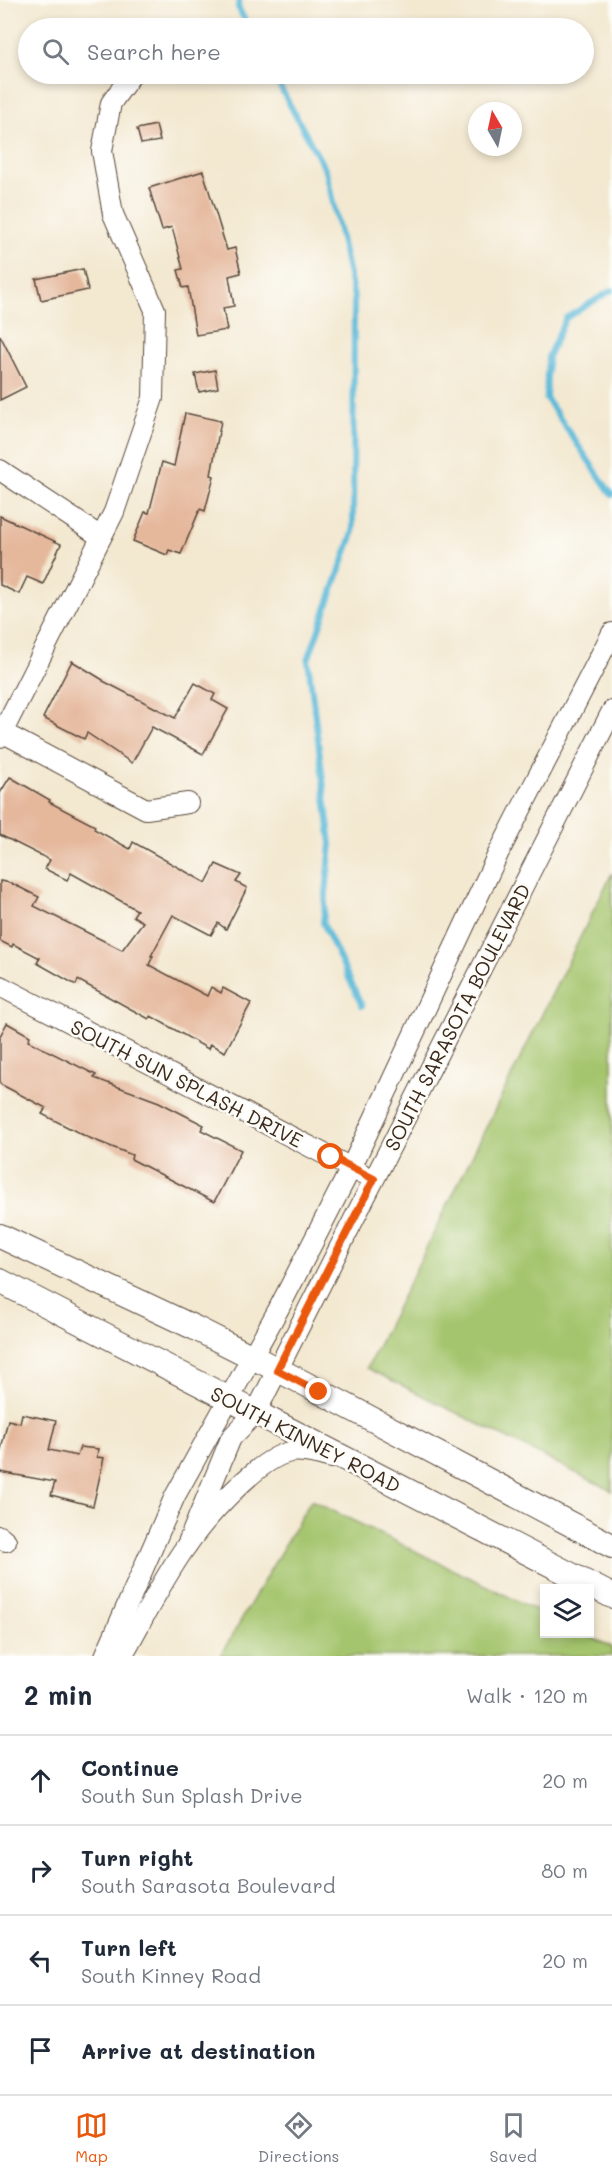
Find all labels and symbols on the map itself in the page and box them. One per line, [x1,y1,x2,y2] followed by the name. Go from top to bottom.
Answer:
[468,102,522,156] north arrow
[378,879,536,1155] street label: SOUTH SARASOTA BOULEVARD
[66,1013,308,1153] street label: SOUTH SUN SPLASH DRIVE
[317,1143,343,1169] route start
[305,1378,331,1404] route end
[207,1380,405,1498] street label: SOUTH KINNEY ROAD

